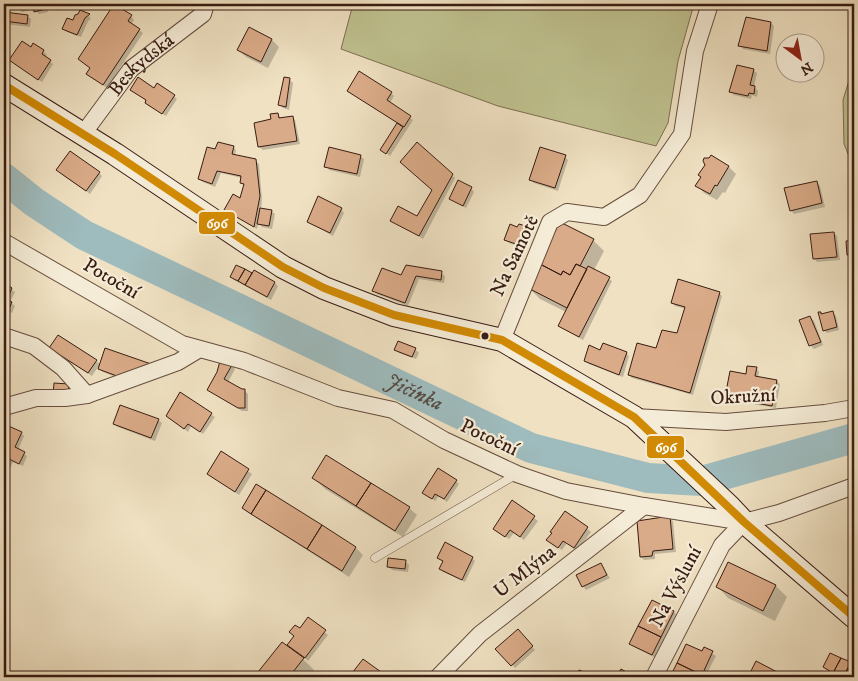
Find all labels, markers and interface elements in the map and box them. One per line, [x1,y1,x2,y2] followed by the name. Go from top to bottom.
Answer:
[103,28,180,101] street label: Beskydská
[776,32,826,82] north arrow
[796,57,816,79] text: N
[198,211,236,235] line badge: 696
[485,211,545,301] street label: Na Samotě
[206,215,228,233] text: 696
[78,253,145,306] street label: Potoční
[480,331,490,341] unlabelled marker
[381,368,447,417] water label: Jičínka
[710,383,777,411] street label: Okružní
[456,414,523,463] street label: Potoční
[646,435,685,459] line badge: 696
[655,439,677,457] text: 696
[489,540,562,604] street label: U Mlýna
[644,541,708,632] street label: Na Výsluní

